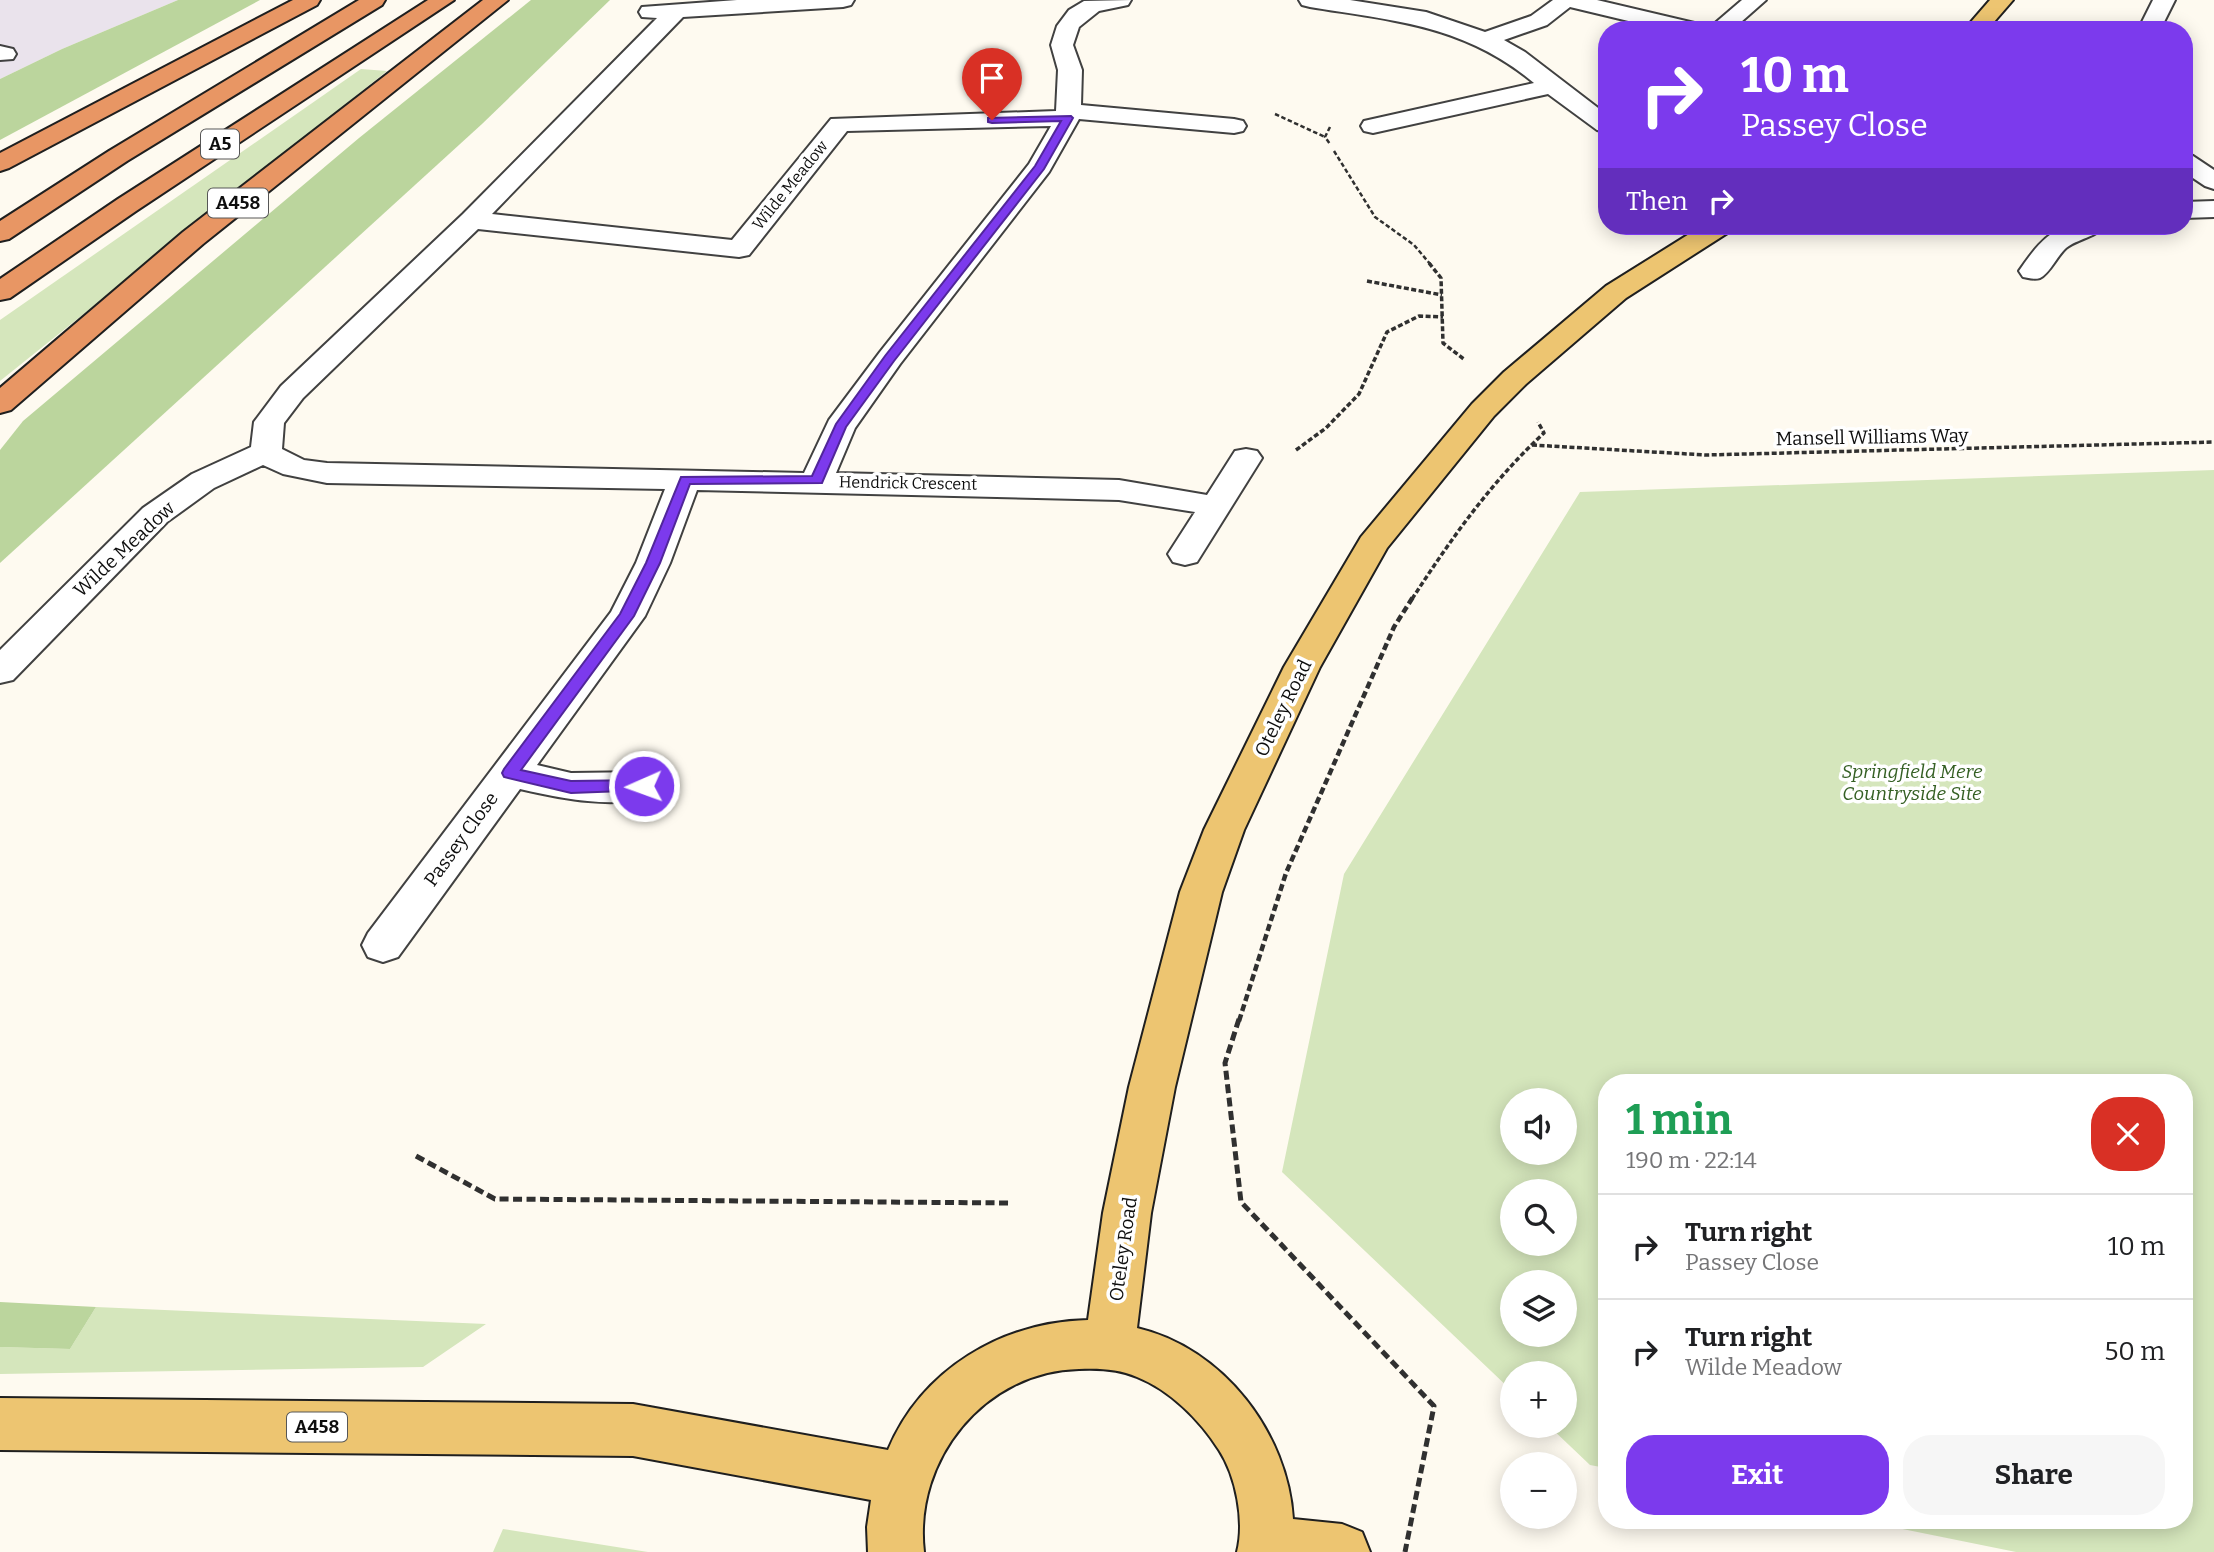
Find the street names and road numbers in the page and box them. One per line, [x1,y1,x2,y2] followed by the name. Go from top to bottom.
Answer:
[201,130,239,159] road number: A5
[748,136,832,233] street label: Wilde Meadow
[208,188,268,218] road number: A458
[1775,424,1970,450] street label: Mansell Williams Way
[839,472,977,494] street label: Hendrick Crescent
[69,496,180,602] street label: Wilde Meadow
[1250,656,1316,760] street label: Oteley Road
[419,787,503,891] street label: Passey Close
[1104,1195,1142,1303] street label: Oteley Road
[287,1412,347,1442] road number: A458

